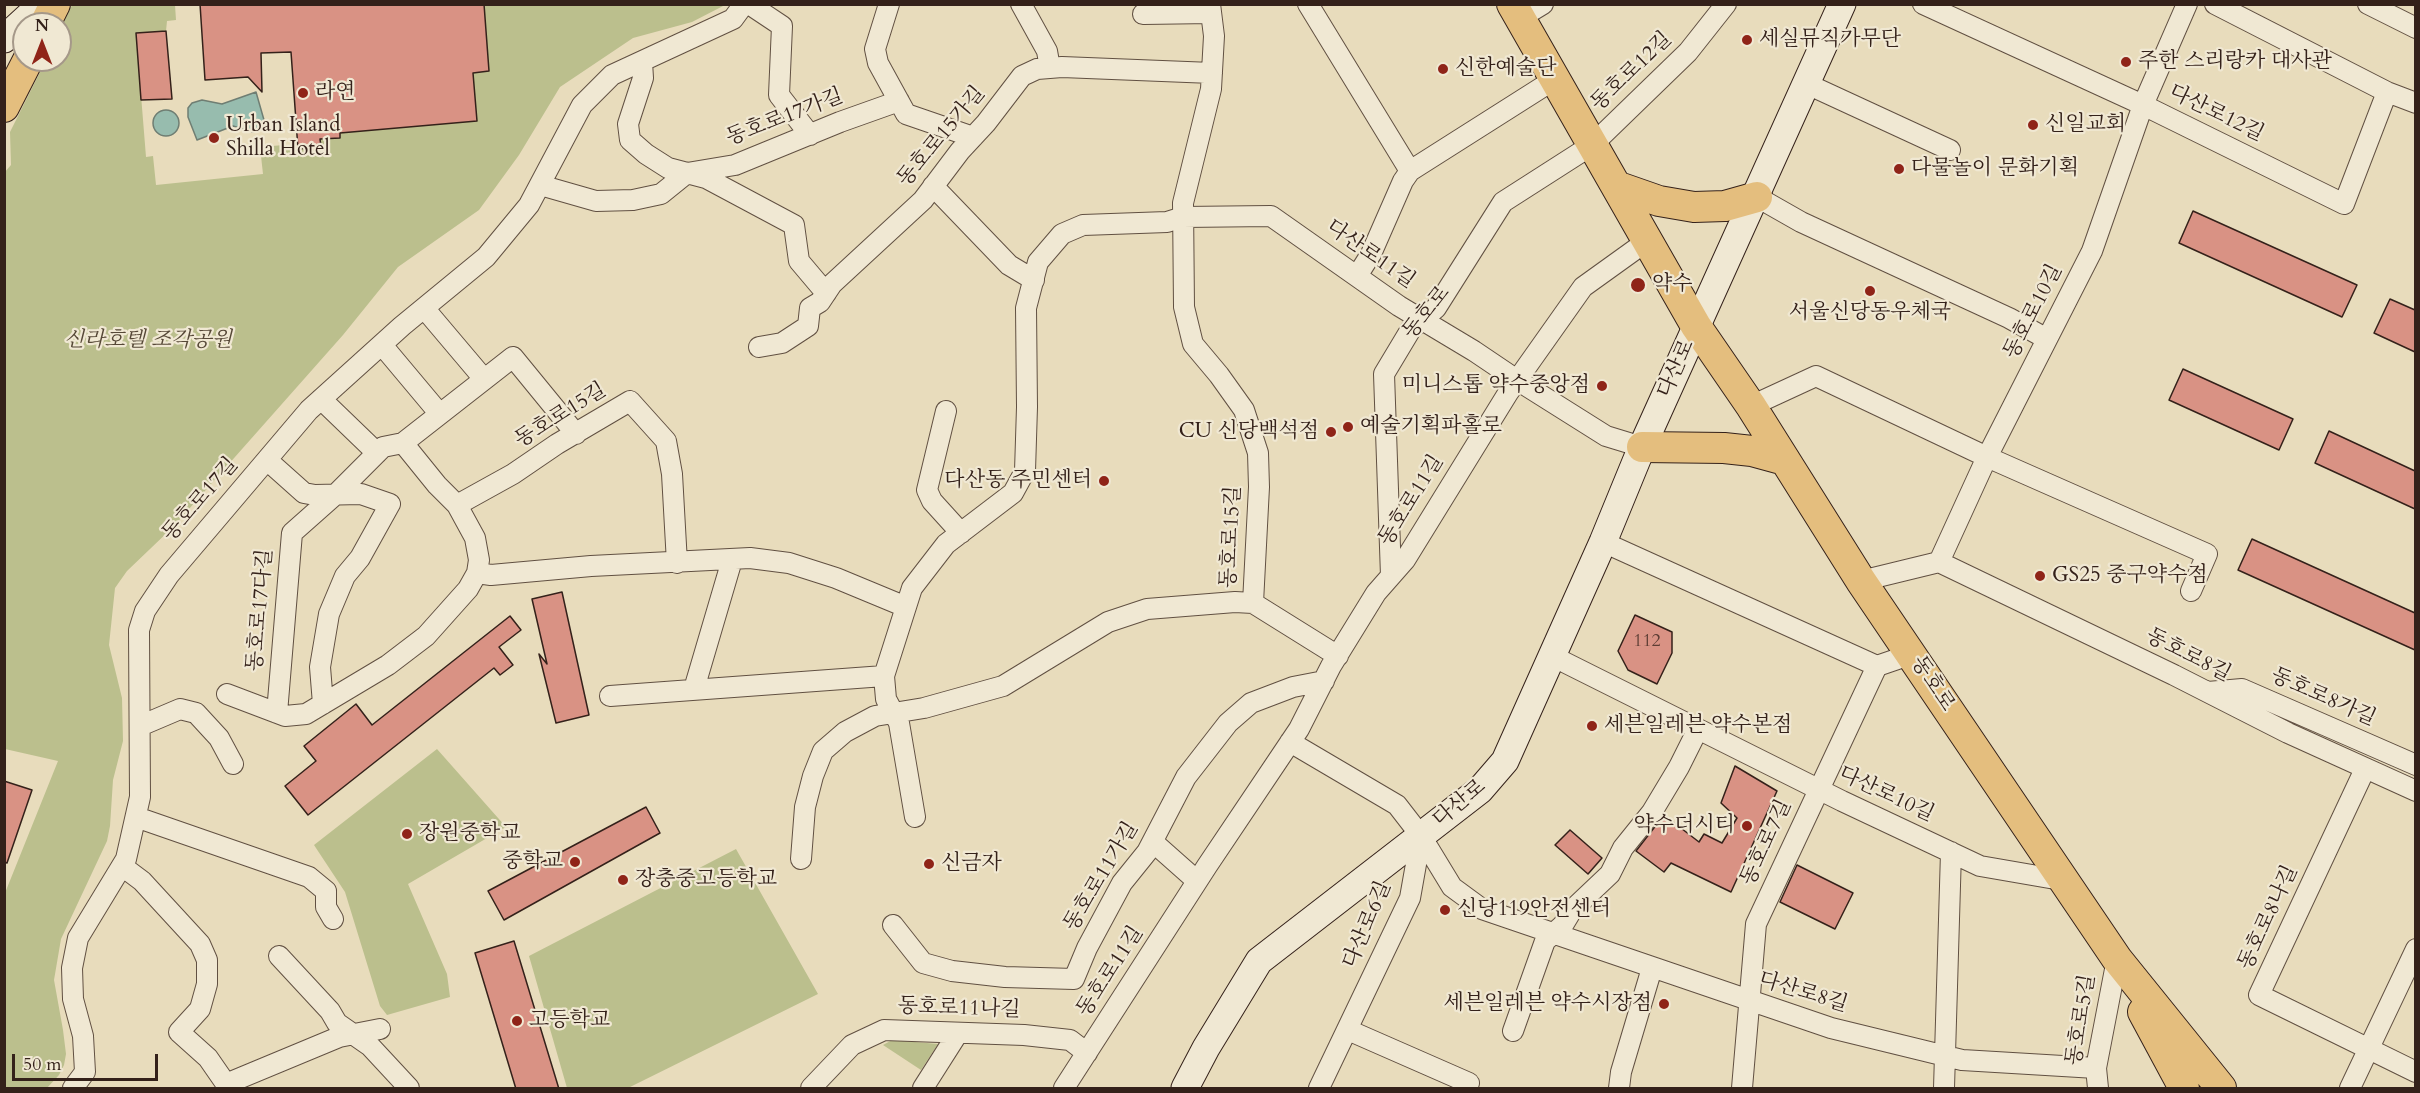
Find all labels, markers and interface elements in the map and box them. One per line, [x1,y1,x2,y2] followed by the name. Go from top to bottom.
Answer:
[12,12,72,72] north arrow
[35,15,49,37] text: N
[1586,27,1678,117] street label: 동호로12길
[1759,27,1901,53] place label: 세실뮤직가무단
[1740,33,1754,47] marker: 세실뮤직가무단
[2138,49,2332,75] place label: 주한 스리랑카 대사관
[2119,55,2133,69] marker: 주한 스리랑카 대사관
[1455,56,1556,82] place label: 신한예술단
[1436,62,1450,76] marker: 신한예술단
[315,80,356,106] place label: 라연
[2164,80,2268,148] street label: 다산로12길
[893,82,991,192] street label: 동호로15가길
[723,84,847,152] street label: 동호로17가길
[296,86,310,100] marker: 라연
[2045,112,2126,138] place label: 신일교회
[226,113,340,163] place label: Urban Island Shilla Hotel
[2026,118,2040,132] marker: 신일교회
[207,131,221,145] marker: Urban Island Shilla Hotel
[1911,156,2079,182] place label: 다물놀이 문화기획
[1892,162,1906,176] marker: 다물놀이 문화기획
[1321,215,1419,295] street label: 다산로11길
[1999,261,2069,363] street label: 동호로10길
[1652,272,1693,298] place label: 약수
[1629,276,1647,294] marker: 약수
[1398,281,1456,345] street label: 동호로
[1863,284,1877,298] marker: 서울신당동우체국
[1789,300,1951,326] place label: 서울신당동우체국
[64,328,232,354] park label: 신라호텔 조각공원
[1653,336,1701,402] street label: 다산로
[1402,373,1590,399] place label: 미니스톱 약수중앙점
[511,378,611,454] street label: 동호로15길
[1595,379,1609,393] marker: 미니스톱 약수중앙점
[1360,414,1502,440] place label: 예술기획파홀로
[1179,419,1319,445] place label: CU 신당백석점
[1341,420,1355,434] marker: 예술기획파홀로
[1324,425,1338,439] marker: CU 신당백석점
[1374,451,1450,551] street label: 동호로11길
[158,453,244,547] street label: 동호로17길
[944,468,1092,494] place label: 다산동 주민센터
[1097,474,1111,488] marker: 다산동 주민센터
[1217,485,1247,589] street label: 동호로15길
[243,548,279,672] street label: 동호로17다길
[2052,563,2208,589] place label: GS25 중구약수점
[2033,569,2047,583] marker: GS25 중구약수점
[2141,624,2235,688] street label: 동호로8길
[1633,631,1661,653] house number: 112
[1905,652,1959,716] street label: 동호로
[2267,664,2379,732] street label: 동호로8가길
[1604,713,1792,739] place label: 세븐일레븐 약수본점
[1585,719,1599,733] marker: 세븐일레븐 약수본점
[1834,762,1938,828] street label: 다산로10길
[1429,775,1491,833] street label: 다산로
[1736,796,1798,890] street label: 동호로7길
[1634,813,1735,839] place label: 약수더시티
[1060,818,1144,936] street label: 동호로11가길
[1740,819,1754,833] marker: 약수더시티
[419,821,520,847] place label: 장원중학교
[400,827,414,841] marker: 장원중학교
[502,849,563,875] place label: 중학교
[941,851,1002,877] place label: 신금자
[568,855,582,869] marker: 중학교
[922,857,936,871] marker: 신금자
[2234,862,2304,974] street label: 동호로8나길
[635,867,777,893] place label: 장충중고등학교
[616,873,630,887] marker: 장충중고등학교
[1338,878,1398,972] street label: 다산로6길
[1457,897,1611,923] place label: 신당119안전센터
[1438,903,1452,917] marker: 신당119안전센터
[1072,922,1150,1022] street label: 동호로11길
[1755,968,1851,1018] street label: 다산로8길
[2062,973,2102,1067] street label: 동호로5길
[1444,991,1652,1017] place label: 세븐일레븐 약수시장점
[897,994,1021,1024] street label: 동호로11나길
[1657,997,1671,1011] marker: 세븐일레븐 약수시장점
[529,1008,610,1034] place label: 고등학교
[510,1014,524,1028] marker: 고등학교
[15,1042,160,1080] scale bar
[23,1052,62,1077] text: 50 m

